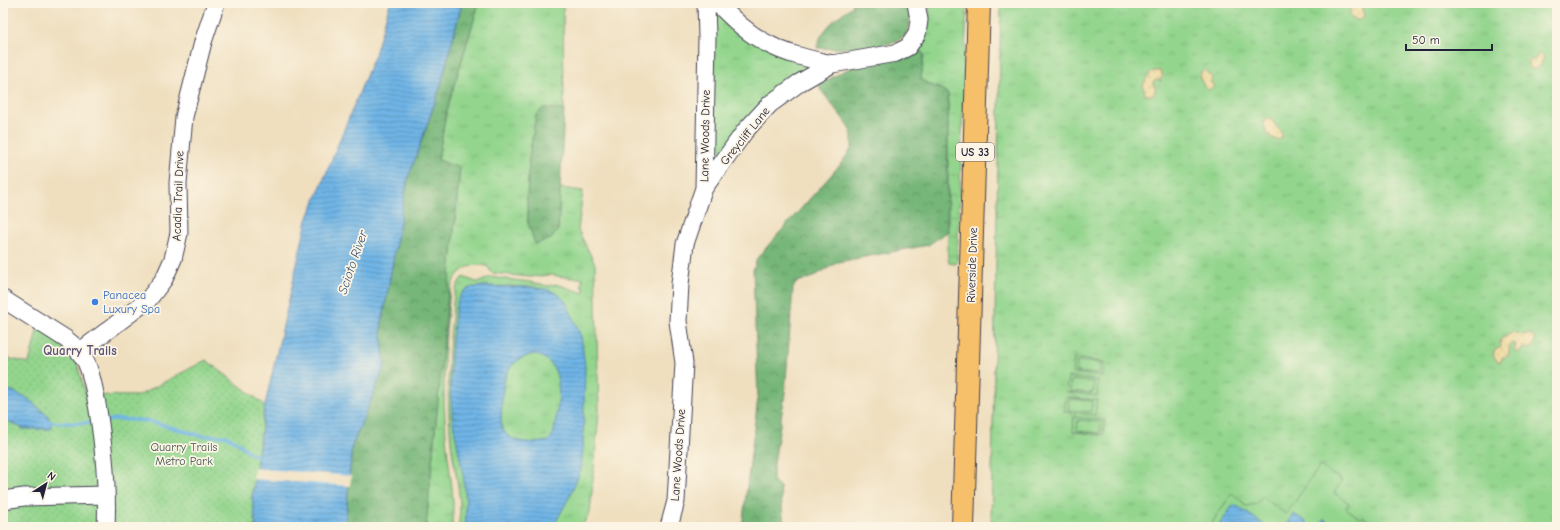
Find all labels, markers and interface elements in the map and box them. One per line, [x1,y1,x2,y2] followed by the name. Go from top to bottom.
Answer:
[1406,26,1492,52] scale bar
[1412,33,1440,47] text: 50 m
[697,90,713,182] street label: Lane Woods Drive
[717,104,773,168] street label: Greycliff Lane
[956,143,994,161] road number: US 33
[169,151,187,241] street label: Acadia Trail Drive
[964,227,980,303] street label: Riverside Drive
[335,228,371,296] water label: Scioto River
[103,288,160,316] place label: Panacea Luxury Spa
[90,297,100,307] marker: Panacea Luxury Spa
[43,343,117,358] district label: Quarry Trails
[668,408,688,502] street label: Lane Woods Drive
[150,440,218,468] park label: Quarry Trails Metro Park
[26,464,66,504] north arrow
[45,469,58,484] text: N

